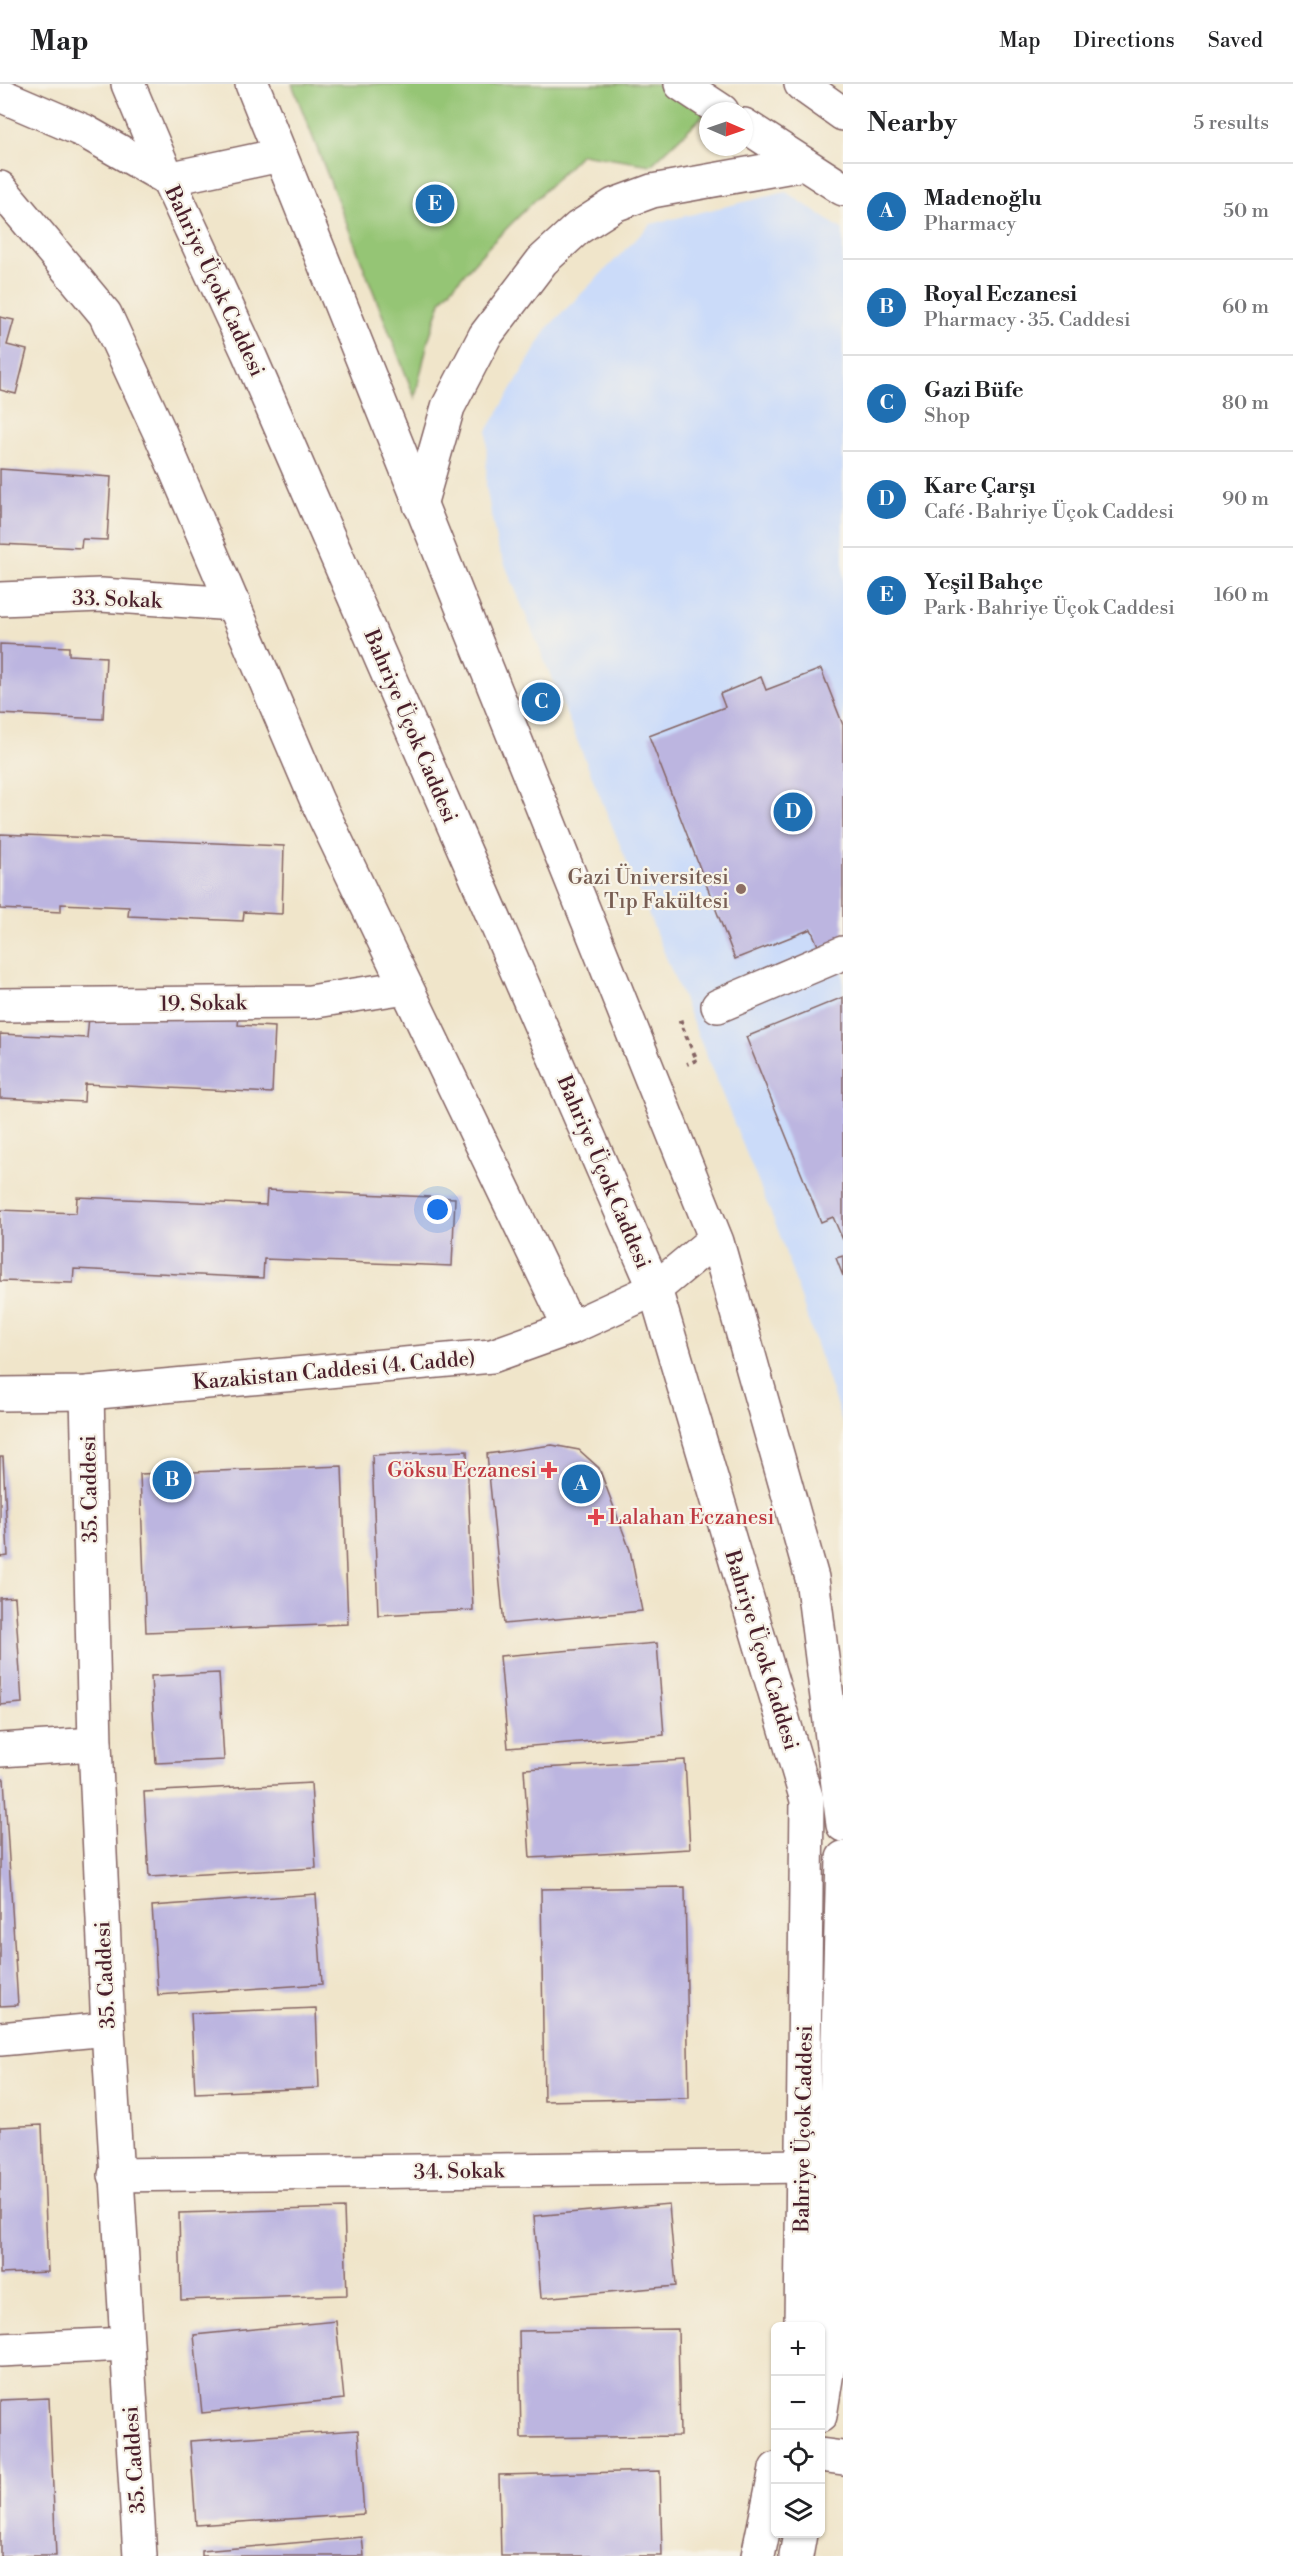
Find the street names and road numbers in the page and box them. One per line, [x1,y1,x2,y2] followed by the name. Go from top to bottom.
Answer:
[158,180,272,381] street label: Bahriye Üçok Caddesi
[72,585,163,615] street label: 33. Sokak
[357,624,464,827] street label: Bahriye Üçok Caddesi
[159,990,248,1018] street label: 19. Sokak
[550,1070,657,1273] street label: Bahriye Üçok Caddesi
[191,1346,477,1396] street label: Kazakistan Caddesi (4. Cadde)
[76,1435,104,1543] street label: 35. Caddesi
[718,1546,806,1753] street label: Bahriye Üçok Caddesi
[90,1920,122,2029] street label: 35. Caddesi
[787,2025,819,2234] street label: Bahriye Üçok Caddesi
[414,2158,506,2186] street label: 34. Sokak
[118,2405,152,2515] street label: 35. Caddesi

